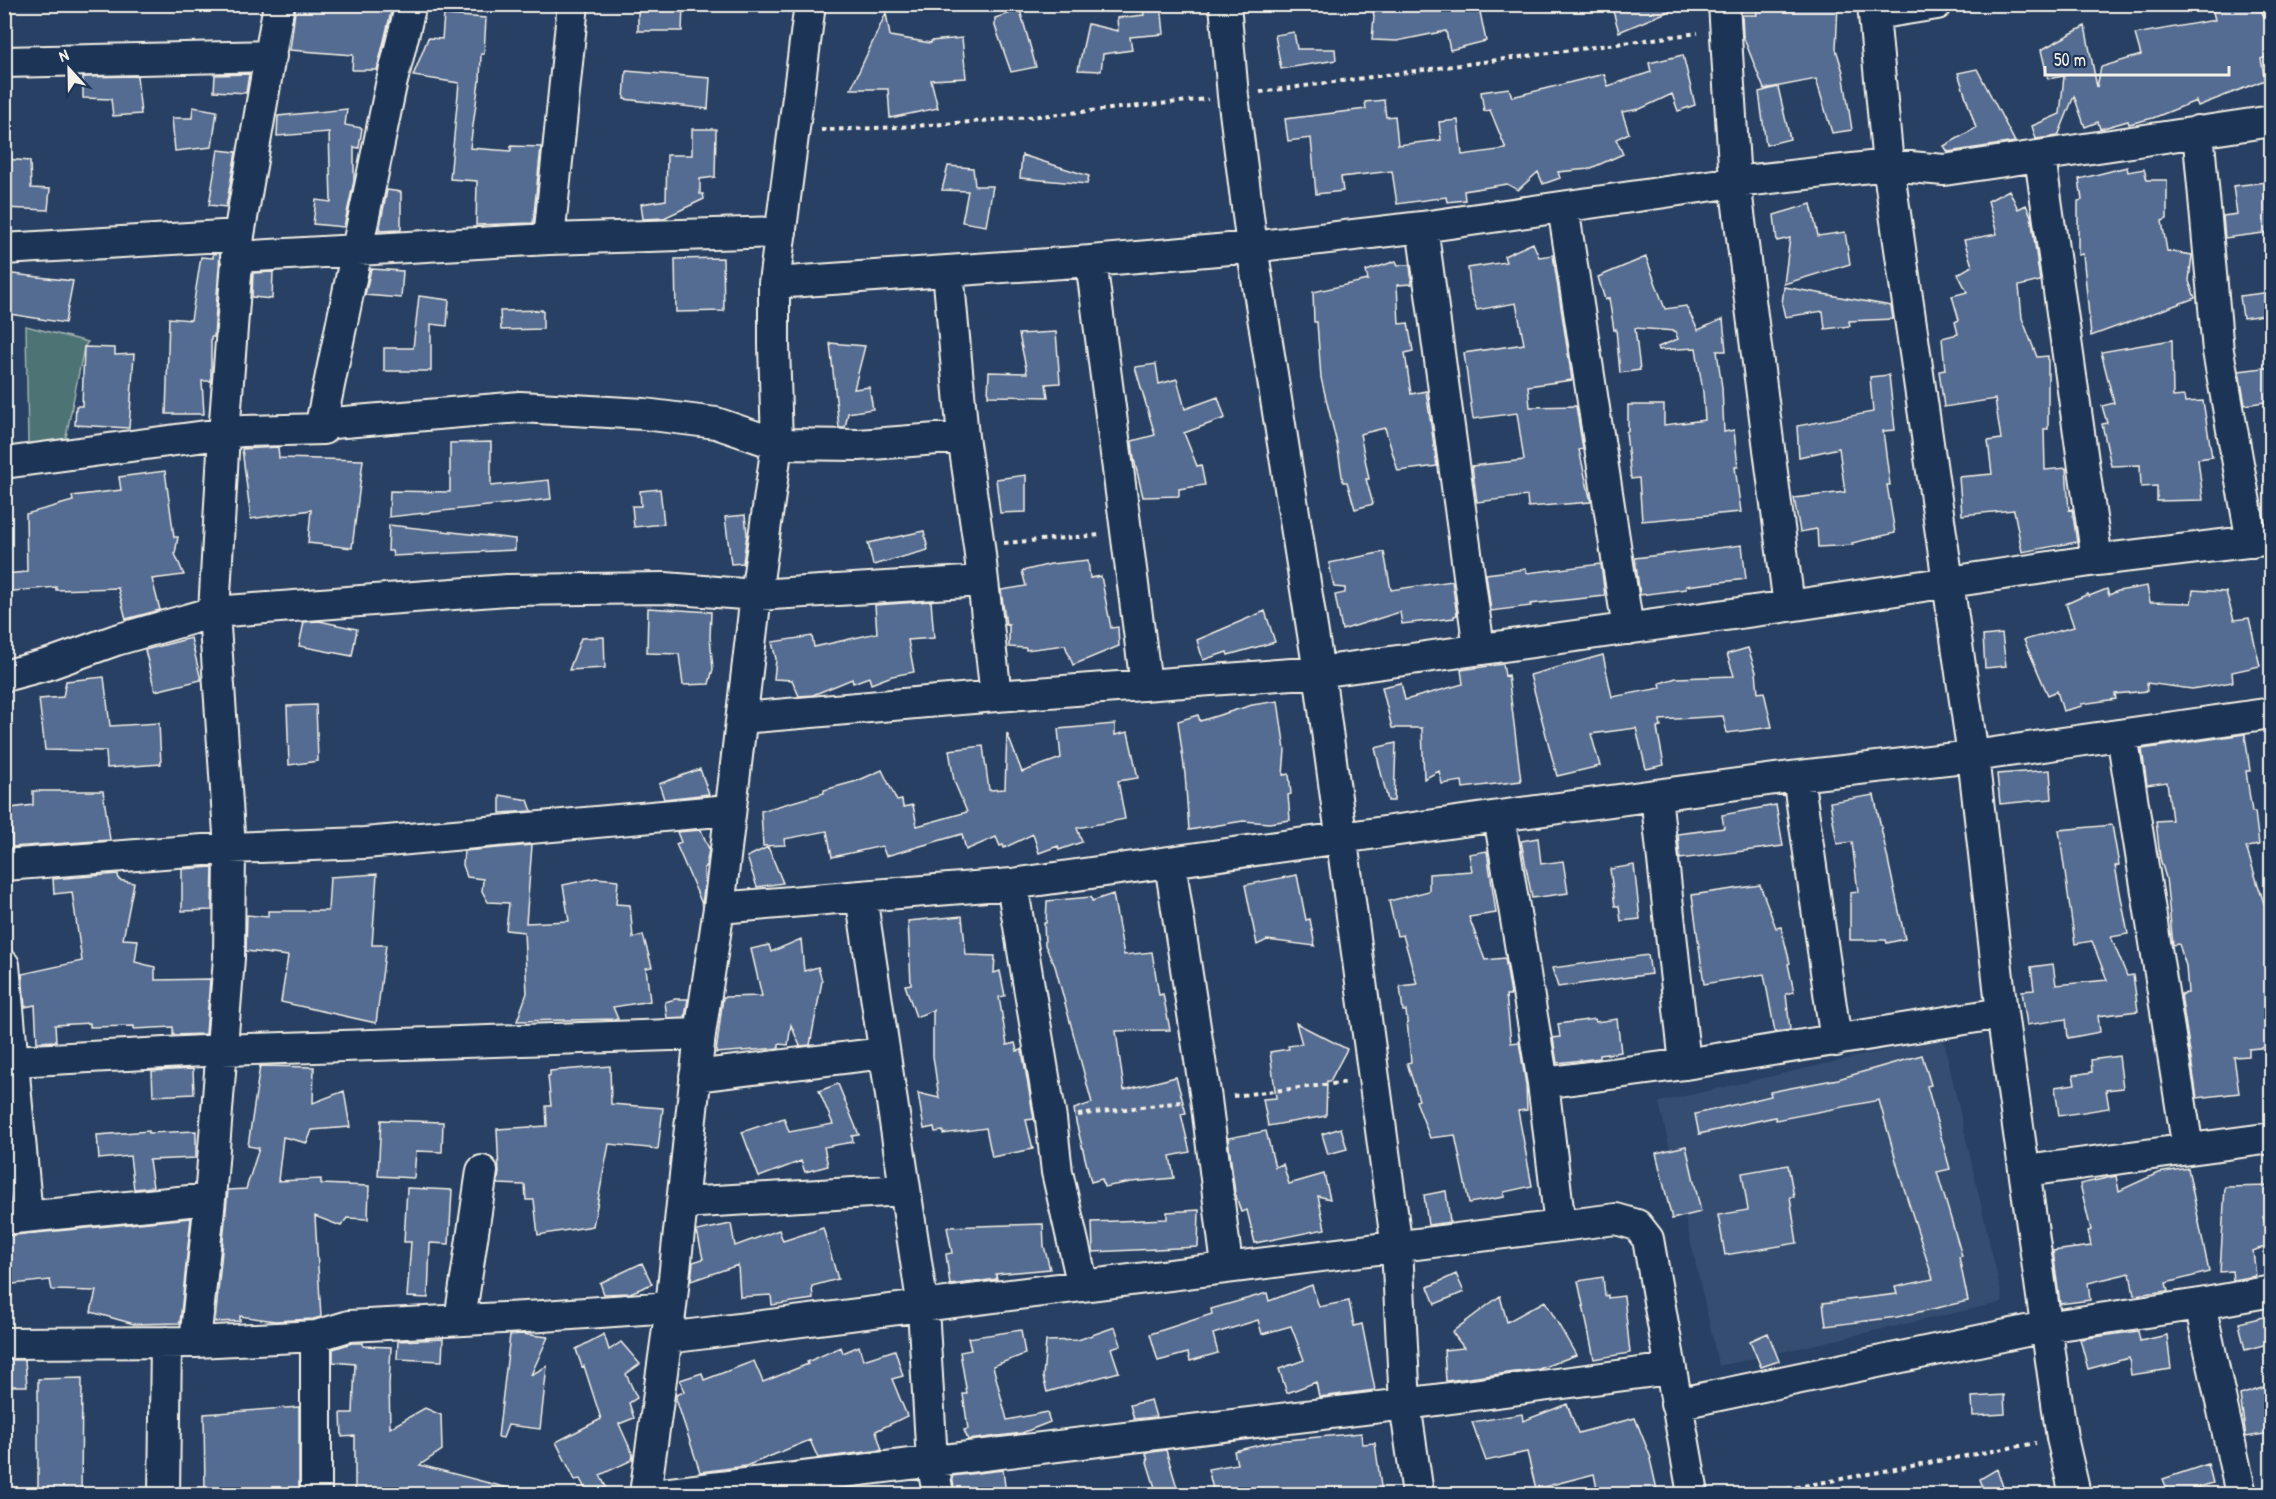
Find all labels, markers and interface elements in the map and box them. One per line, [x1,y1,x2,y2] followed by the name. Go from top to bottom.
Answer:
[39,39,99,99] north arrow
[2045,39,2230,77] scale bar
[55,43,72,67] text: N
[2054,47,2086,72] text: 50 m

